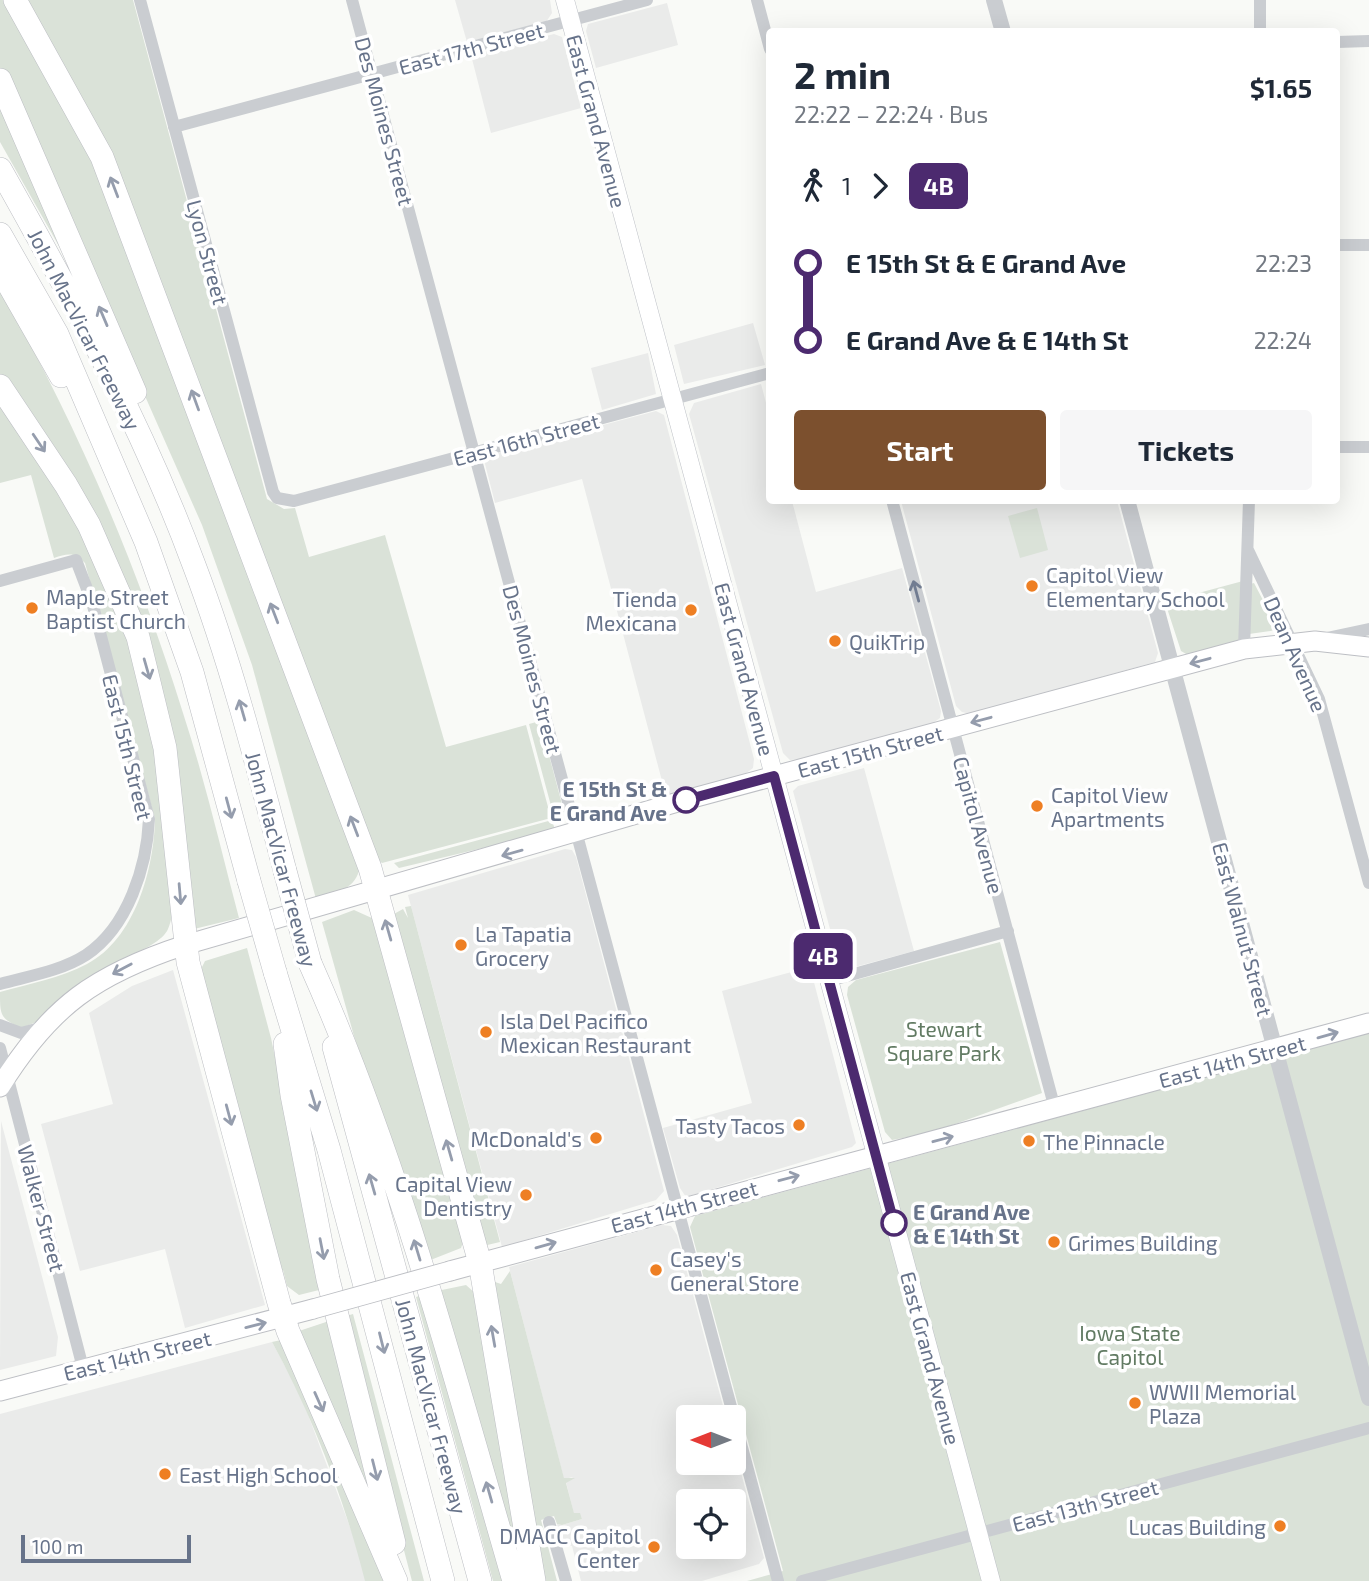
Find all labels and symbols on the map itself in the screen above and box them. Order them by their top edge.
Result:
street label: East 17th Street [396,17,546,79]
street label: East Grand Avenue [562,32,632,210]
street label: Des Moines Street [350,34,420,208]
one-way arrow [107,177,119,199]
street label: Lyon Street [182,197,234,307]
street label: John MacVicar Freeway [23,224,147,434]
one-way arrow [96,306,109,328]
one-way arrow [188,389,200,411]
street label: East 16th Street [450,407,602,471]
one-way arrow [32,433,46,452]
place label: Capitol View Elementary School [1046,562,1226,611]
marker: Capitol View Elementary School [1024,578,1040,594]
street label: East Grand Avenue [710,580,780,758]
one-way arrow [909,580,922,602]
street label: Des Moines Street [498,582,568,756]
place label: Maple Street Baptist Church [46,584,186,633]
place label: Tienda Mexicana [585,586,677,635]
street label: Dean Avenue [1259,592,1333,716]
marker: Maple Street Baptist Church [24,600,40,616]
marker: Tienda Mexicana [683,602,699,618]
one-way arrow [267,603,280,624]
place label: QuikTrip [849,629,925,655]
marker: QuikTrip [827,633,843,649]
one-way arrow [1189,655,1212,668]
one-way arrow [141,657,154,680]
street label: East 15th Street [98,671,158,823]
one-way arrow [234,700,247,722]
one-way arrow [970,714,992,727]
street label: East 15th Street [795,720,945,782]
street label: John MacVicar Freeway [241,748,323,970]
street label: Capitol Avenue [949,754,1009,896]
place label: E 15th St & E Grand Ave [550,776,667,825]
place label: Capitol View Apartments [1051,782,1168,831]
marker: E 15th St & E Grand Ave [673,787,699,813]
one-way arrow [223,796,236,818]
marker: Capitol View Apartments [1029,798,1045,814]
one-way arrow [347,815,360,837]
street label: East Walnut Street [1208,839,1278,1019]
one-way arrow [501,847,523,860]
one-way arrow [174,882,187,904]
one-way arrow [380,920,393,942]
place label: La Tapatia Grocery [475,921,572,970]
line badge: 4B [792,933,854,979]
marker: La Tapatia Grocery [453,937,469,953]
one-way arrow [112,963,132,977]
place label: Isla Del Pacifico Mexican Restaurant [500,1008,691,1057]
park label: Stewart Square Park [887,1016,1001,1065]
marker: Isla Del Pacifico Mexican Restaurant [478,1024,494,1040]
one-way arrow [1316,1027,1338,1040]
street label: East 14th Street [1156,1029,1308,1093]
one-way arrow [308,1089,321,1111]
one-way arrow [223,1103,236,1126]
place label: Tasty Tacos [675,1113,785,1138]
marker: Tasty Tacos [791,1117,807,1133]
place label: McDonald's [470,1126,582,1151]
place label: The Pinnacle [1043,1129,1165,1154]
marker: McDonald's [588,1130,604,1146]
one-way arrow [931,1132,953,1145]
marker: The Pinnacle [1021,1133,1037,1149]
one-way arrow [442,1139,455,1161]
street label: Walker Street [13,1142,71,1274]
place label: Capital View Dentistry [395,1171,512,1220]
one-way arrow [777,1171,800,1184]
one-way arrow [365,1173,378,1196]
street label: East 14th Street [608,1174,760,1238]
marker: Capital View Dentistry [518,1187,534,1203]
place label: E Grand Ave & E 14th St [913,1199,1030,1248]
marker: E Grand Ave & E 14th St [881,1210,907,1236]
place label: Grimes Building [1068,1230,1218,1255]
marker: Grimes Building [1046,1234,1062,1250]
one-way arrow [316,1237,330,1260]
one-way arrow [535,1237,557,1250]
one-way arrow [410,1239,423,1261]
place label: Casey's General Store [670,1246,799,1295]
marker: Casey's General Store [648,1262,664,1278]
street label: East Grand Avenue [896,1269,966,1447]
street label: John MacVicar Freeway [391,1295,473,1517]
one-way arrow [244,1318,267,1331]
park label: Iowa State Capitol [1079,1320,1181,1369]
street label: East 14th Street [61,1325,213,1385]
one-way arrow [486,1325,499,1348]
one-way arrow [376,1331,389,1354]
place label: WWII Memorial Plaza [1149,1379,1297,1428]
one-way arrow [313,1391,326,1412]
marker: WWII Memorial Plaza [1127,1395,1143,1411]
north arrow [676,1405,746,1475]
one-way arrow [369,1458,382,1481]
place label: East High School [179,1462,339,1487]
marker: East High School [157,1466,173,1482]
street label: East 13th Street [1009,1474,1161,1536]
one-way arrow [481,1481,494,1503]
place label: Lucas Building [1128,1514,1266,1539]
marker: Lucas Building [1272,1518,1288,1534]
place label: DMACC Capitol Center [499,1523,641,1572]
scale bar [21,1532,191,1564]
marker: DMACC Capitol Center [646,1539,662,1555]

